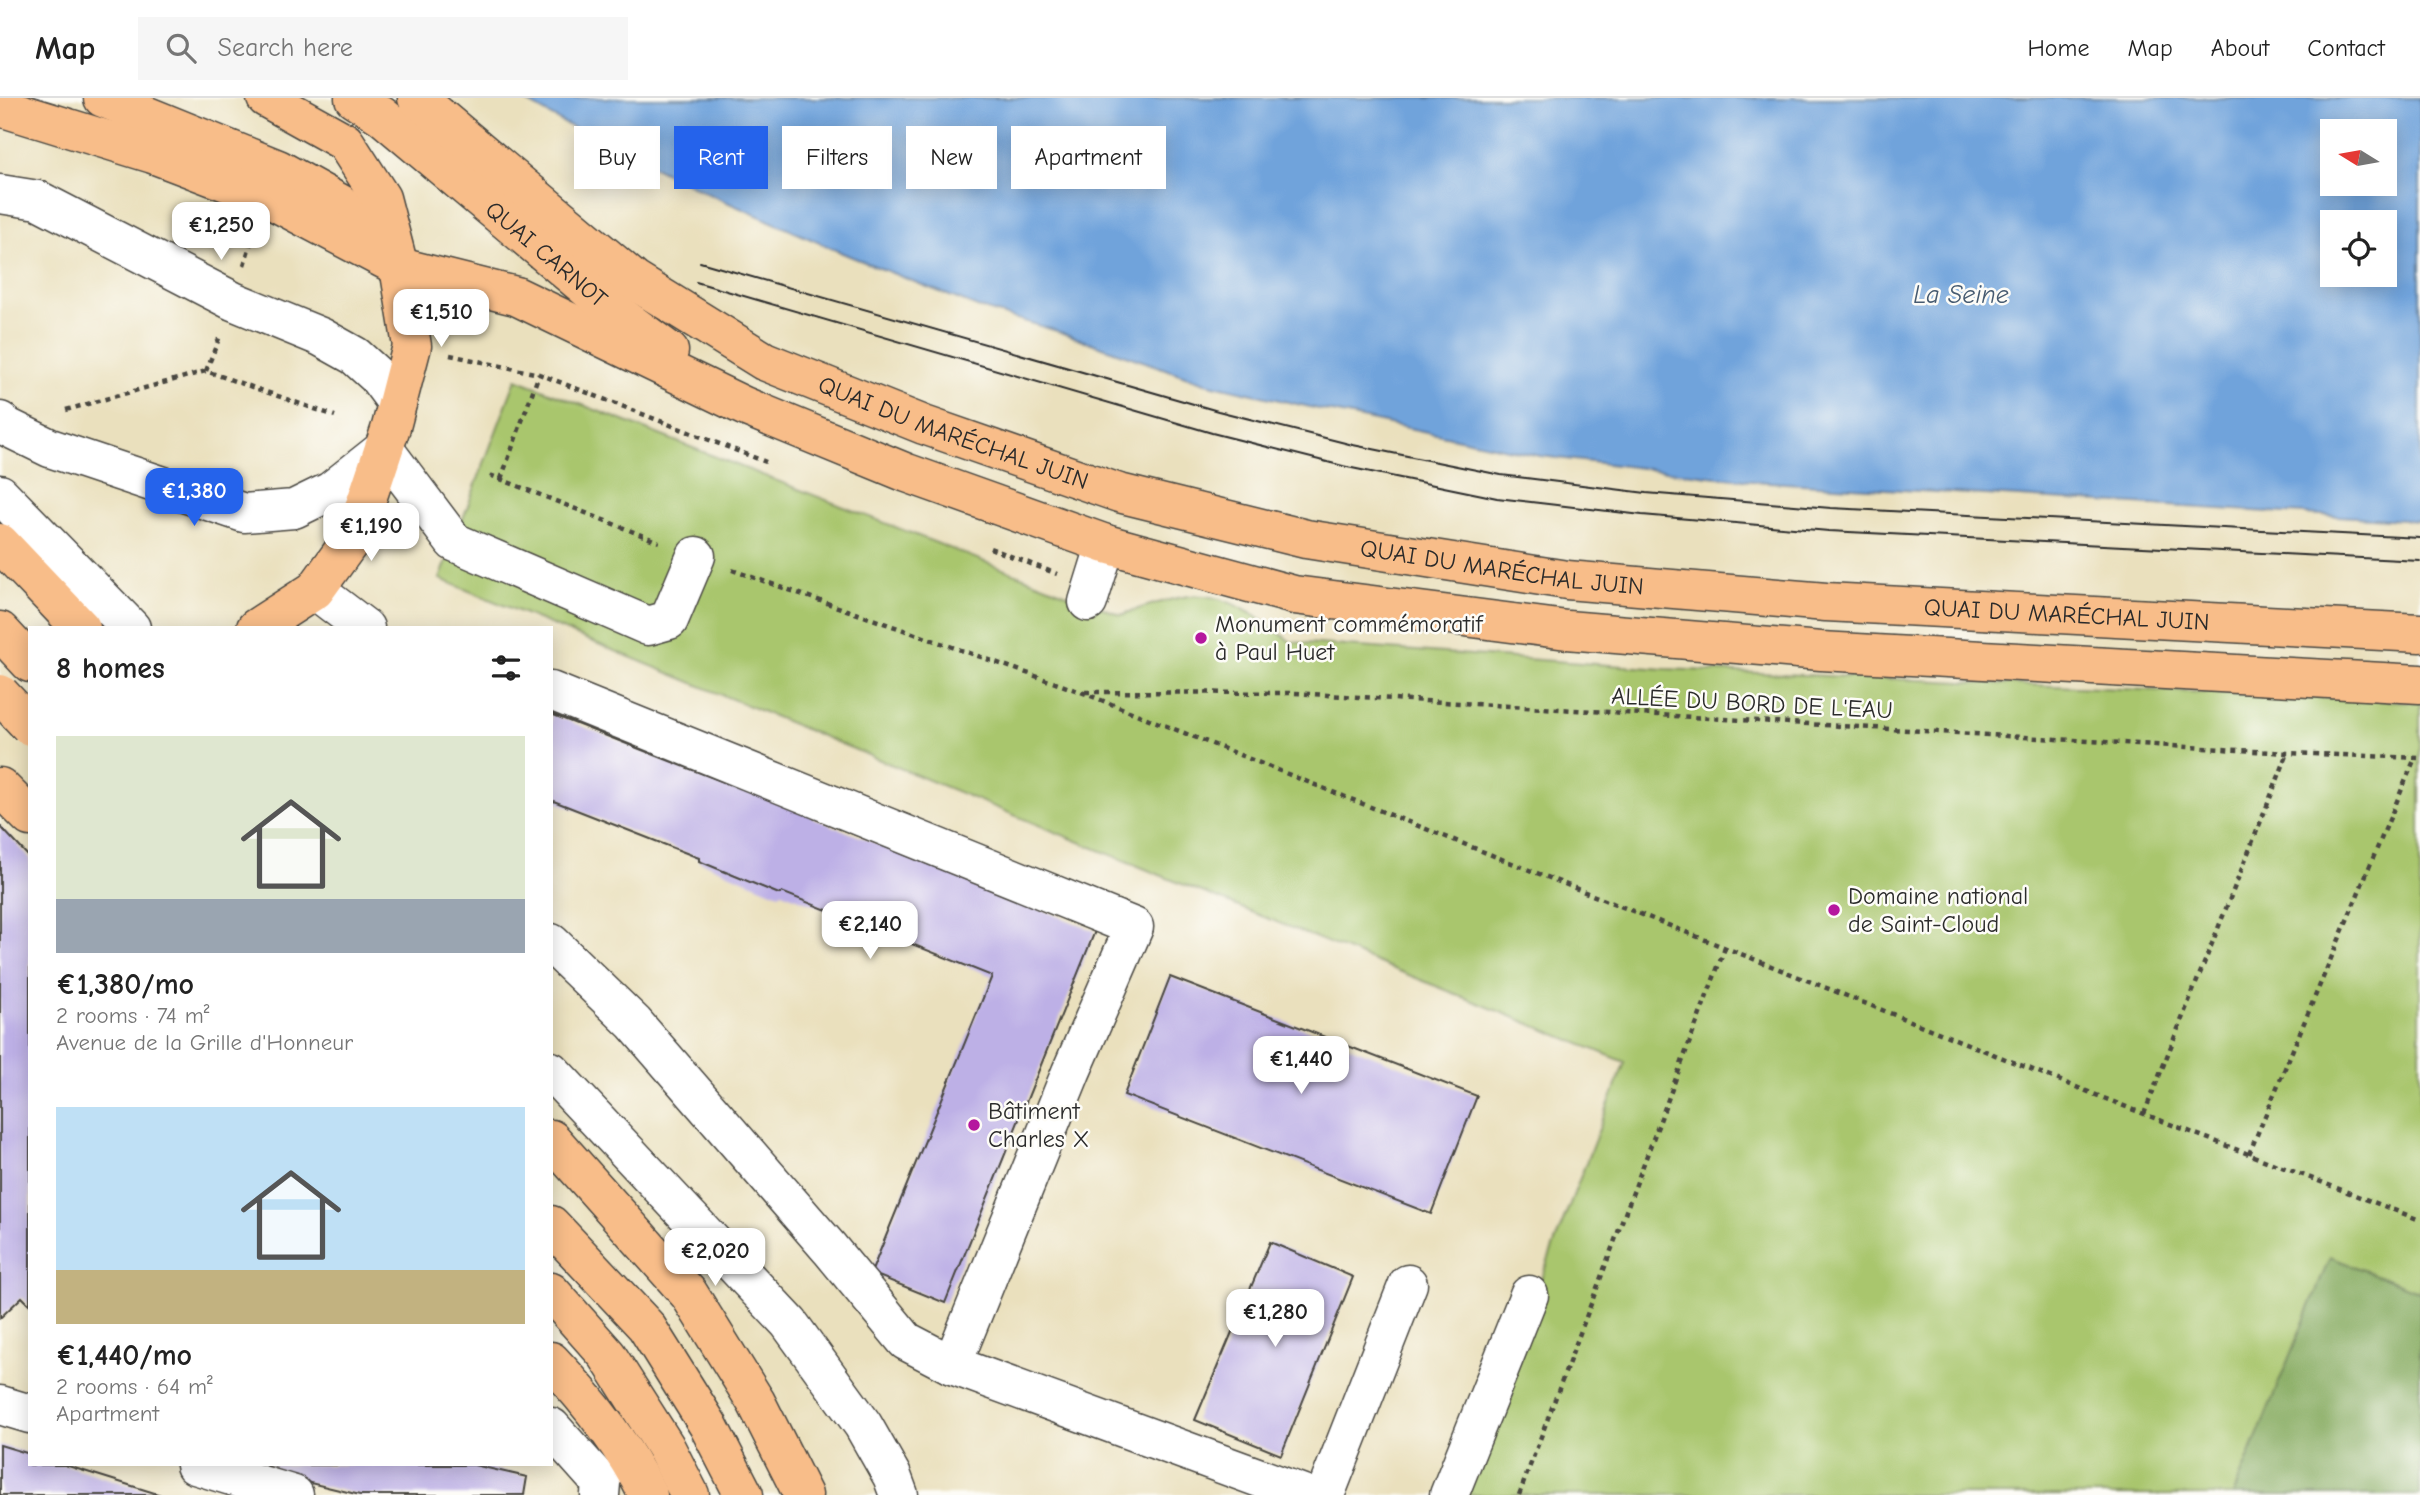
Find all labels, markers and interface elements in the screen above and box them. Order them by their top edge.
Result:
search box [138,17,628,80]
text: Map [35,29,96,67]
icon: search [162,29,200,67]
text: Search here [218,33,353,63]
text: Home [2028,34,2089,62]
text: Map [2127,34,2173,62]
text: About [2211,34,2269,62]
text: Contact [2307,34,2385,62]
north arrow [2320,119,2398,196]
map controls [2320,119,2397,287]
chip: Buy [574,126,660,189]
chip: Rent [674,126,768,189]
chip: Filters [782,126,892,189]
chip: New [906,126,997,189]
chip: Apartment [1011,126,1166,189]
street label: QUAI CARNOT [480,195,613,314]
pin: €1,250 [164,202,278,262]
button: locate [2320,210,2397,287]
text: €1,250 [188,211,254,238]
water label: La Seine [1913,280,2009,310]
pin: €1,510 [384,289,498,349]
text: €1,510 [409,298,473,325]
street label: QUAI DU MARÉCHAL JUIN [814,370,1092,495]
pin: €1,380 [137,468,251,528]
text: €1,380 [161,477,227,504]
pin: €1,190 [314,504,428,563]
text: €1,190 [339,512,403,539]
street label: QUAI DU MARÉCHAL JUIN [1358,534,1645,600]
street label: QUAI DU MARÉCHAL JUIN [1923,593,2210,636]
place label: Monument commémoratif à Paul Huet [1215,610,1484,666]
marker: Monument commémoratif à Paul Huet [1193,630,1209,646]
icon: filters [487,649,525,687]
text: 8 homes [56,651,165,686]
street label: ALLÉE DU BORD DE L'EAU [1611,682,1893,724]
icon: home [228,781,354,907]
place label: Domaine national de Saint-Cloud [1848,882,2028,938]
pin: €2,140 [813,902,927,961]
marker: Domaine national de Saint-Cloud [1826,902,1842,918]
text: €2,140 [838,910,902,937]
text: €1,380/mo [56,967,194,1002]
text: 2 rooms · 74 m² [56,1002,209,1029]
text: Avenue de la Grille d'Honneur [56,1029,353,1056]
pin: €1,440 [1244,1037,1358,1096]
text: €1,440 [1269,1045,1333,1072]
place label: Bâtiment Charles X [988,1097,1089,1153]
marker: Bâtiment Charles X [966,1117,982,1133]
icon: home [228,1152,354,1278]
pin: €2,020 [658,1228,772,1288]
text: €2,020 [680,1237,750,1264]
pin: €1,280 [1218,1290,1332,1349]
text: €1,280 [1242,1298,1308,1325]
text: €1,440/mo [56,1338,192,1373]
text: 2 rooms · 64 m² [56,1373,213,1400]
text: Apartment [56,1400,159,1427]

